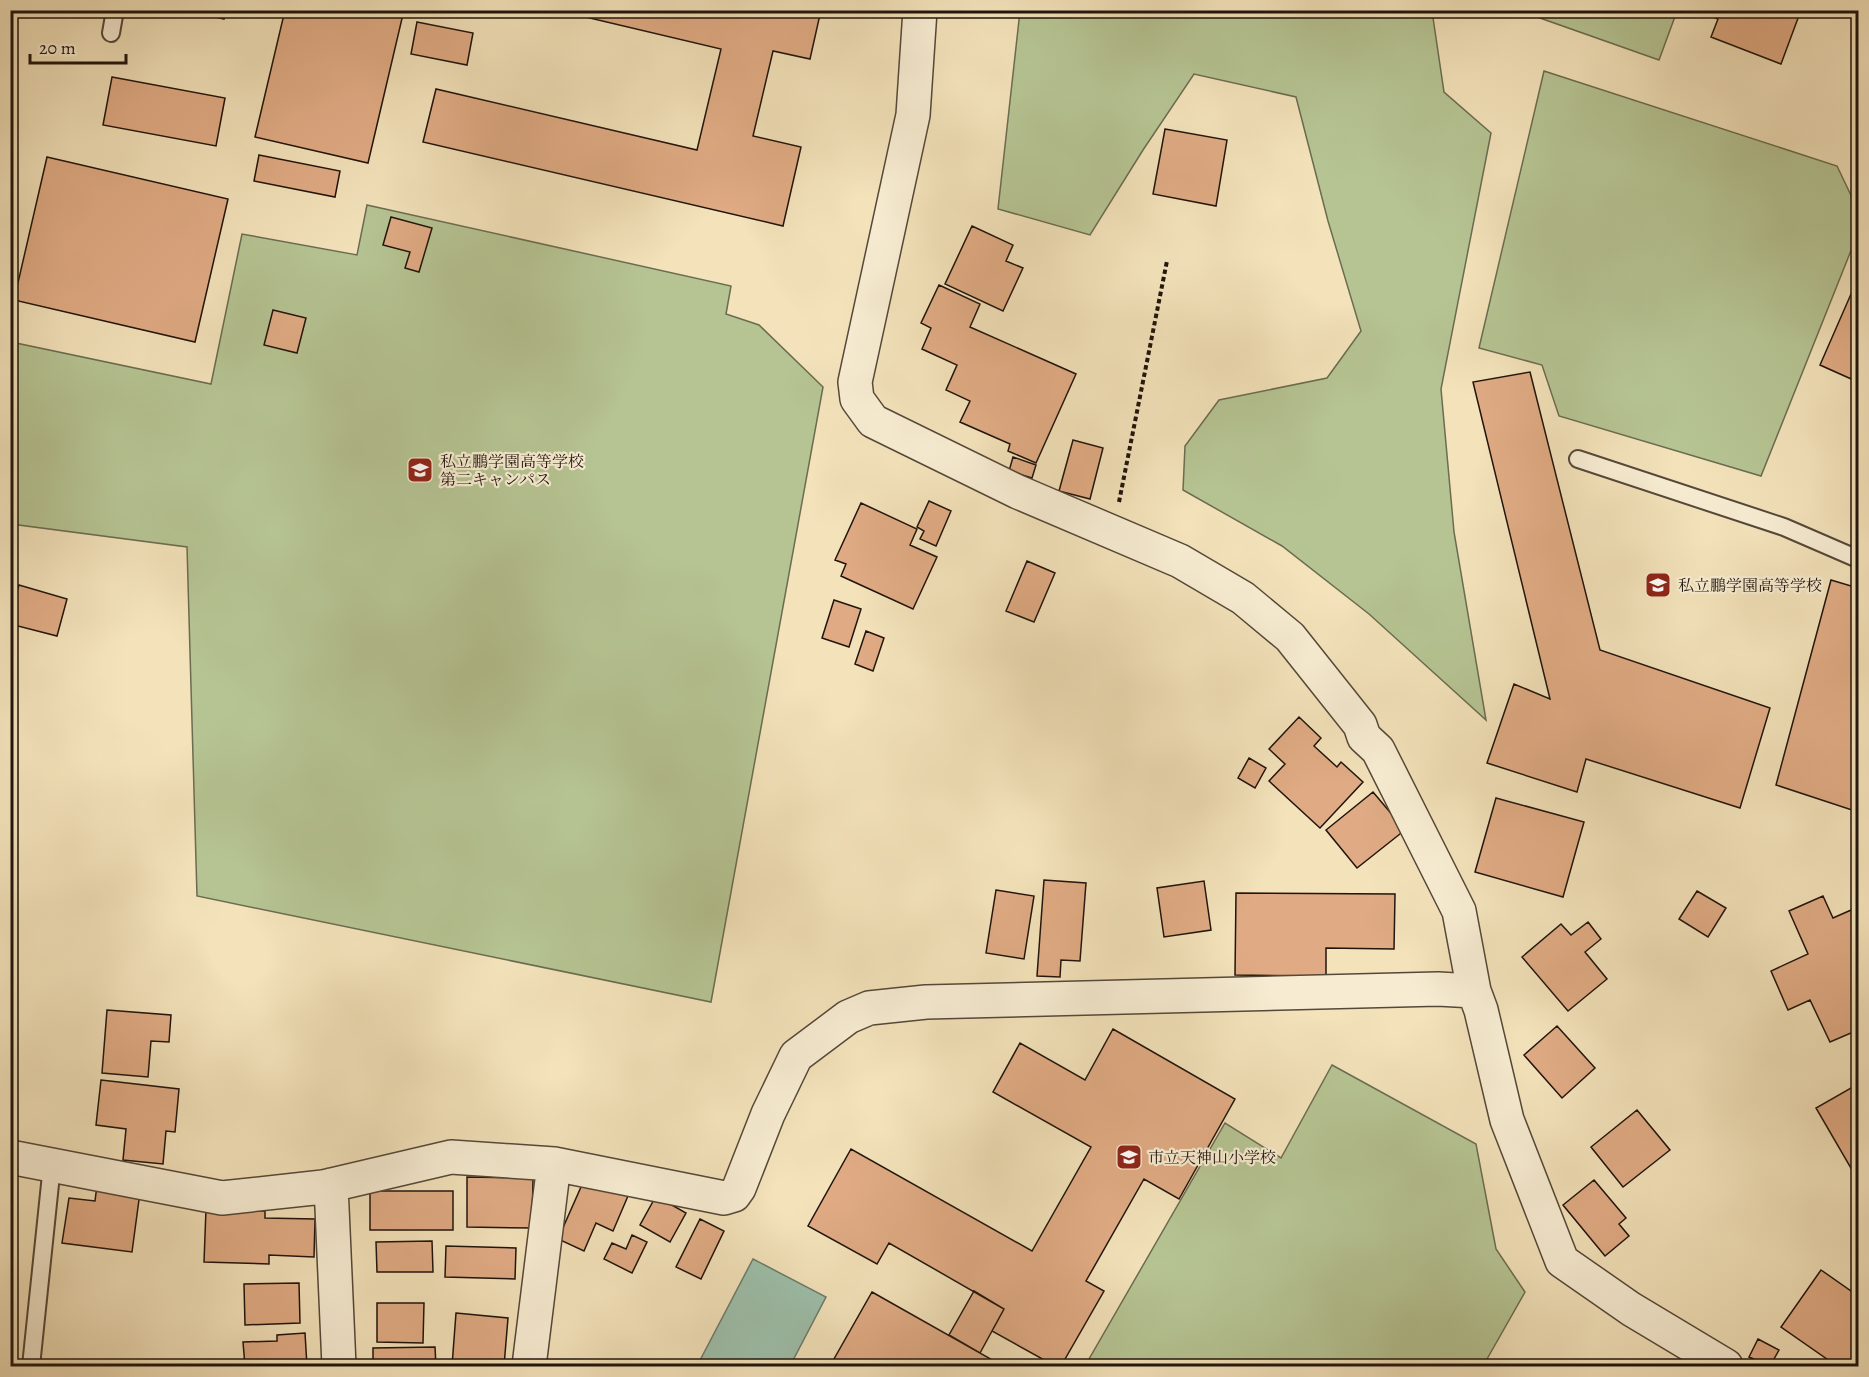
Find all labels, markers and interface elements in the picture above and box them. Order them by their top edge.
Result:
scale bar [30,27,126,65]
text: 20 m [39,36,76,60]
place label: 私立鵬学園高等学校 第二キャンパス [440,451,584,491]
school or university icon: 私立鵬学園高等学校 第二キャンパス [405,455,435,485]
school or university icon: 私立鵬学園高等学校 [1643,570,1673,600]
place label: 私立鵬学園高等学校 [1678,575,1822,597]
school or university icon: 市立天神山小学校 [1114,1142,1144,1172]
place label: 市立天神山小学校 [1148,1147,1276,1169]

